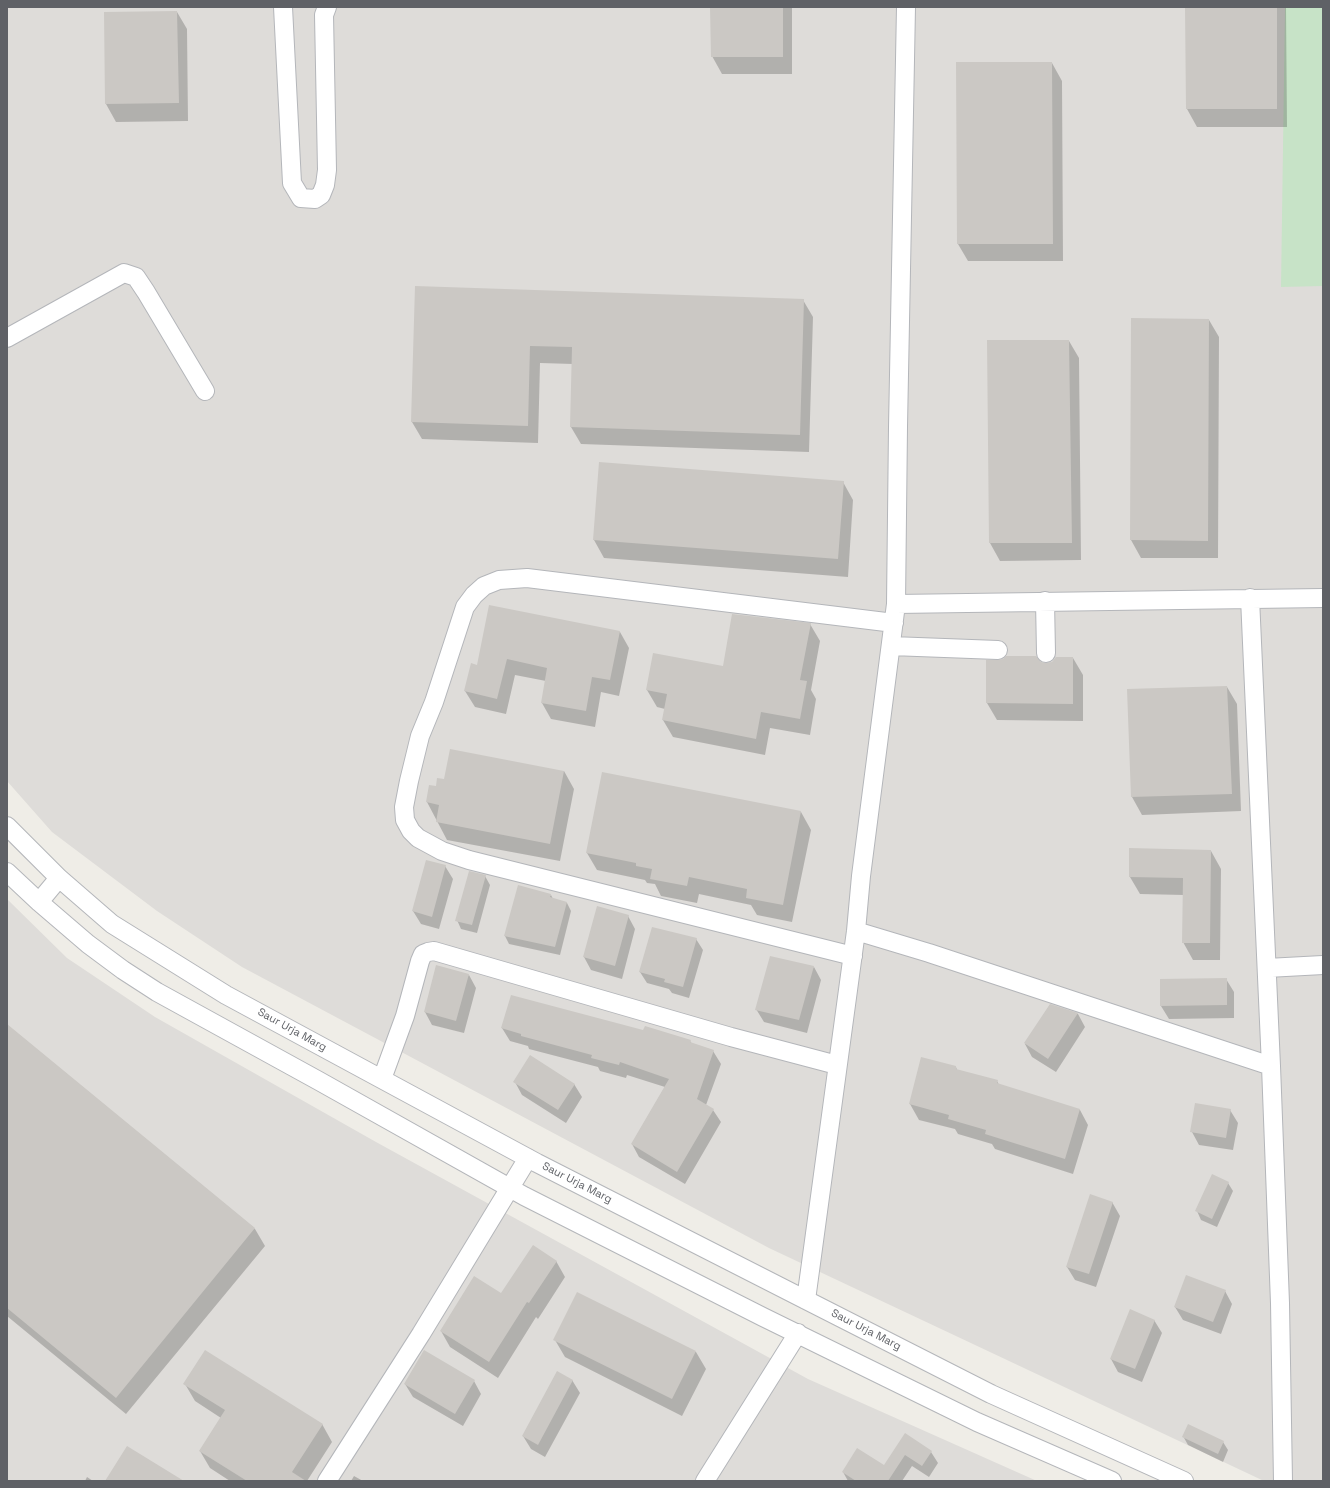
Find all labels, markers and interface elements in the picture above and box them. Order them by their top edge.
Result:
street label: Saur Urja Marg [255,1006,329,1054]
street label: Saur Urja Marg [540,1160,614,1206]
street label: Saur Urja Marg [829,1307,903,1353]

